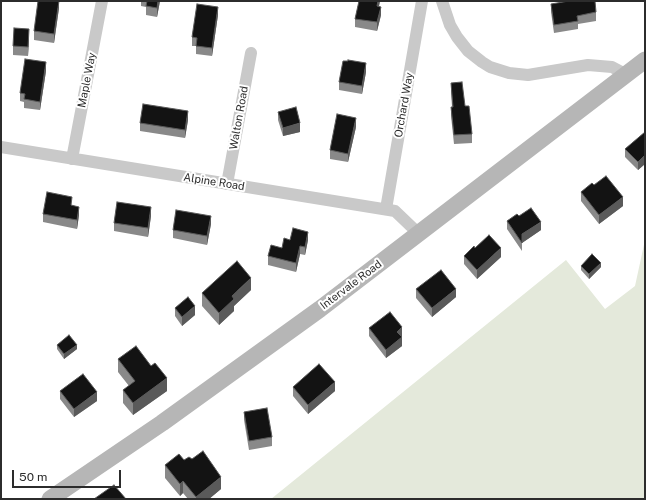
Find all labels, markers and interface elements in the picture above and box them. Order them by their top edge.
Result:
street label: Maple Way [75,51,99,109]
street label: Orchard Way [392,71,416,139]
street label: Walton Road [227,85,251,151]
street label: Alpine Road [182,171,246,193]
street label: Intervale Road [318,258,384,312]
scale bar [14,462,123,488]
text: 50 m [19,470,47,484]

